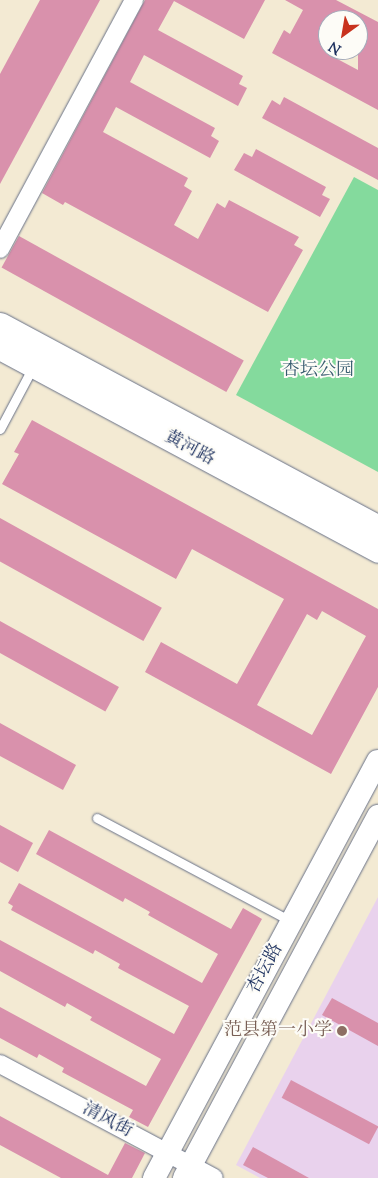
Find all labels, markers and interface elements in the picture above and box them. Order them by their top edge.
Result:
north arrow [318,10,368,60]
text: N [326,35,346,58]
park label: 杏坛公园 [282,360,354,382]
street label: 黄河路 [160,427,218,471]
street label: 杏坛路 [244,940,288,998]
place label: 范县第一小学 [224,1020,332,1042]
marker: 范县第一小学 [336,1025,348,1037]
street label: 清风街 [78,1099,136,1143]

